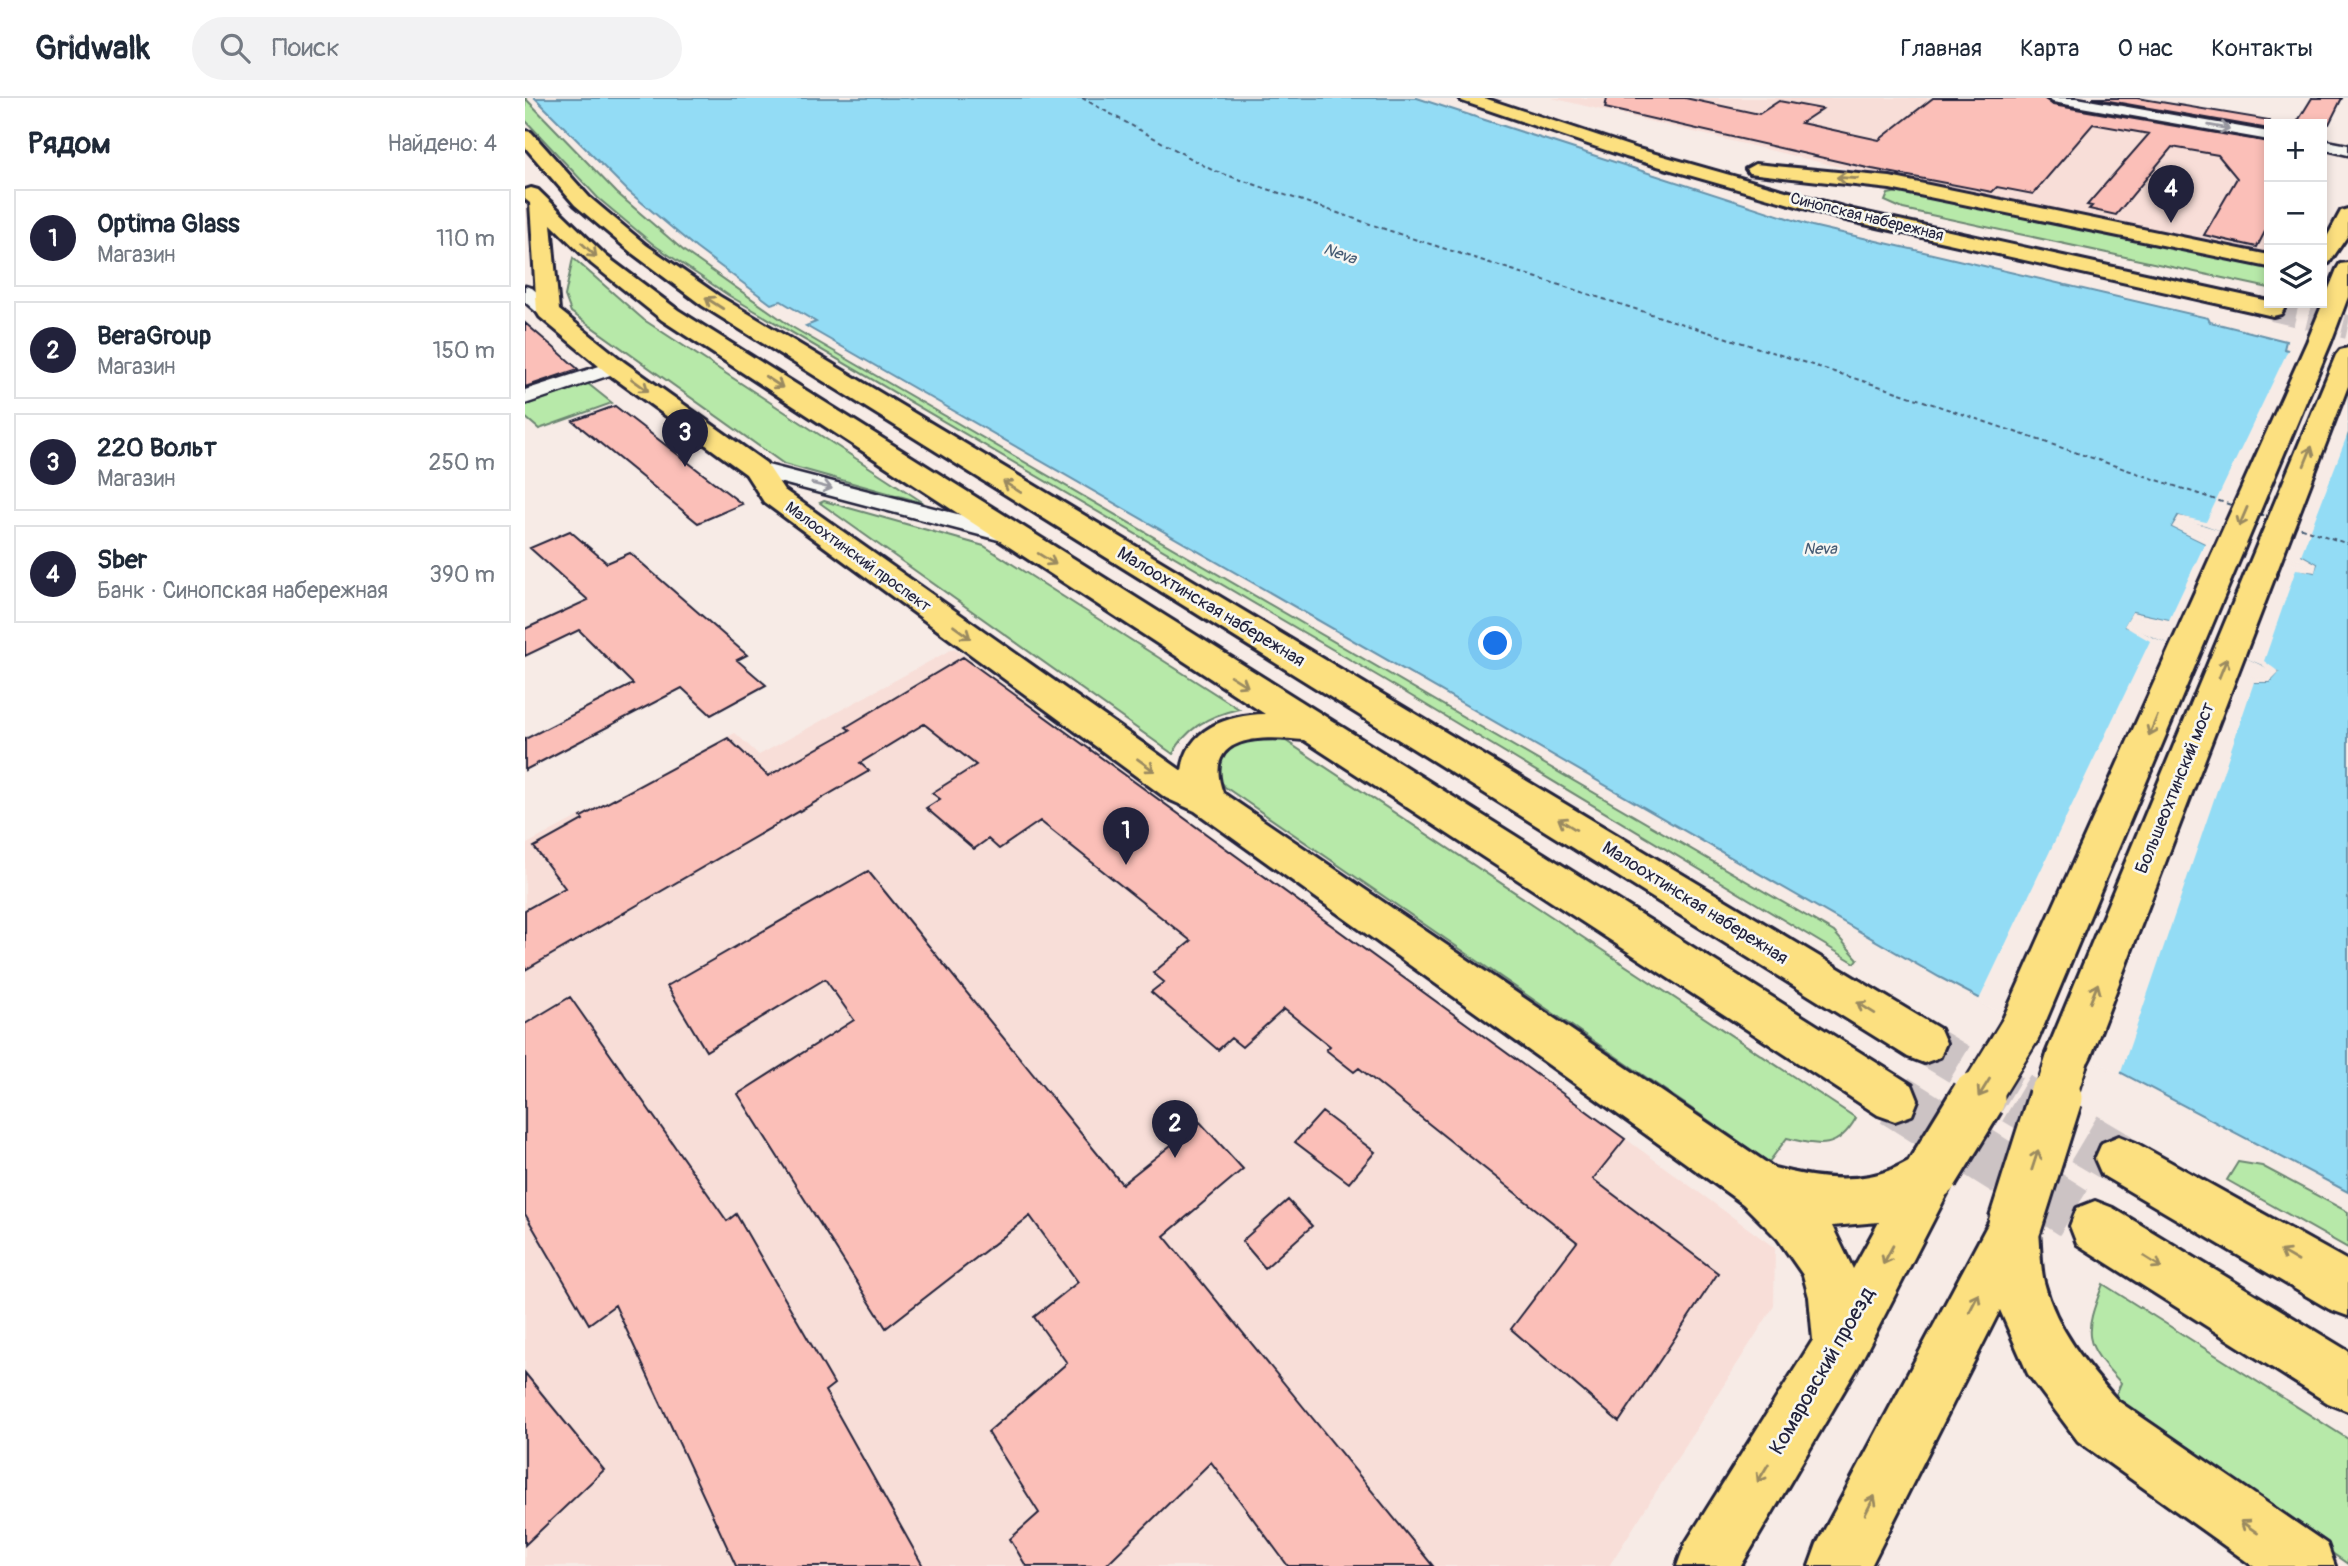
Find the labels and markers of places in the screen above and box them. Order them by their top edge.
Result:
pin: 4 [2148,165,2194,223]
pin: 3 [662,409,708,467]
pin: 1 [1103,807,1149,865]
pin: 2 [1152,1100,1198,1158]

